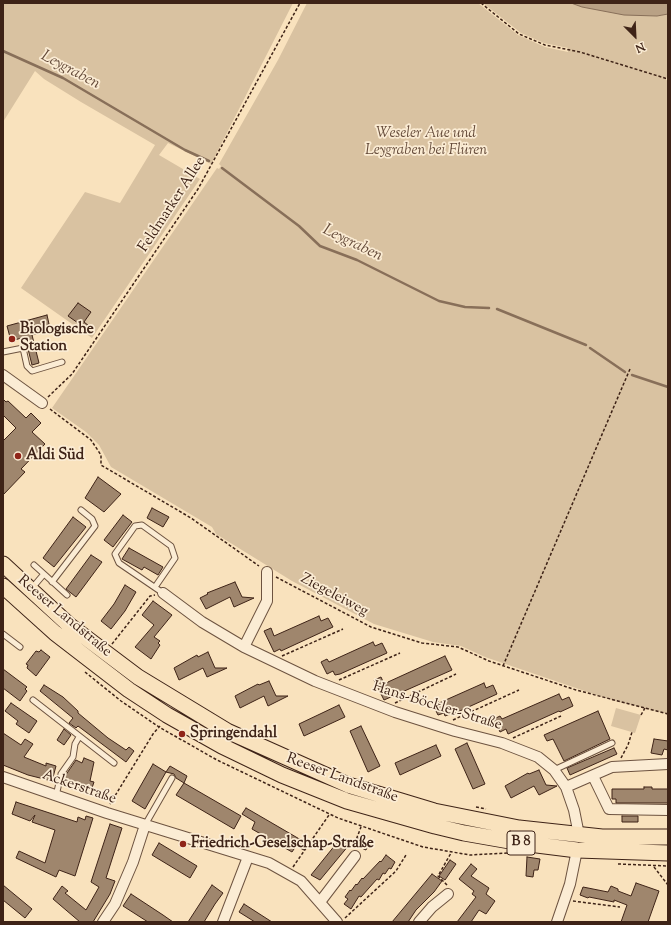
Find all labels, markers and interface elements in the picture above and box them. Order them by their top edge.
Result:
north arrow [615,16,655,56]
text: N [633,38,647,56]
water label: Leygraben [37,47,103,95]
park label: Weseler Aue und Leygraben bei Flüren [365,125,487,160]
street label: Feldmarker Allee [135,154,211,256]
water label: Leygraben [319,221,385,267]
place label: Biologische Station [20,321,94,356]
marker: Biologische Station [7,334,17,344]
place label: Aldi Süd [26,447,84,465]
marker: Aldi Süd [13,451,23,461]
street label: Ziegeleiweg [297,571,371,621]
street label: Reeser Landstraße [13,572,115,662]
street label: Hans-Böckler-Straße [370,679,504,735]
place label: Springendahl [190,725,277,743]
marker: Springendahl [177,729,187,739]
street label: Reeser Landstraße [284,750,400,808]
street label: Ackerstraße [40,767,118,809]
road number: B 8 [507,831,535,855]
place label: Friedrich-Geselschap-Straße [191,835,374,853]
marker: Friedrich-Geselschap-Straße [178,839,188,849]

